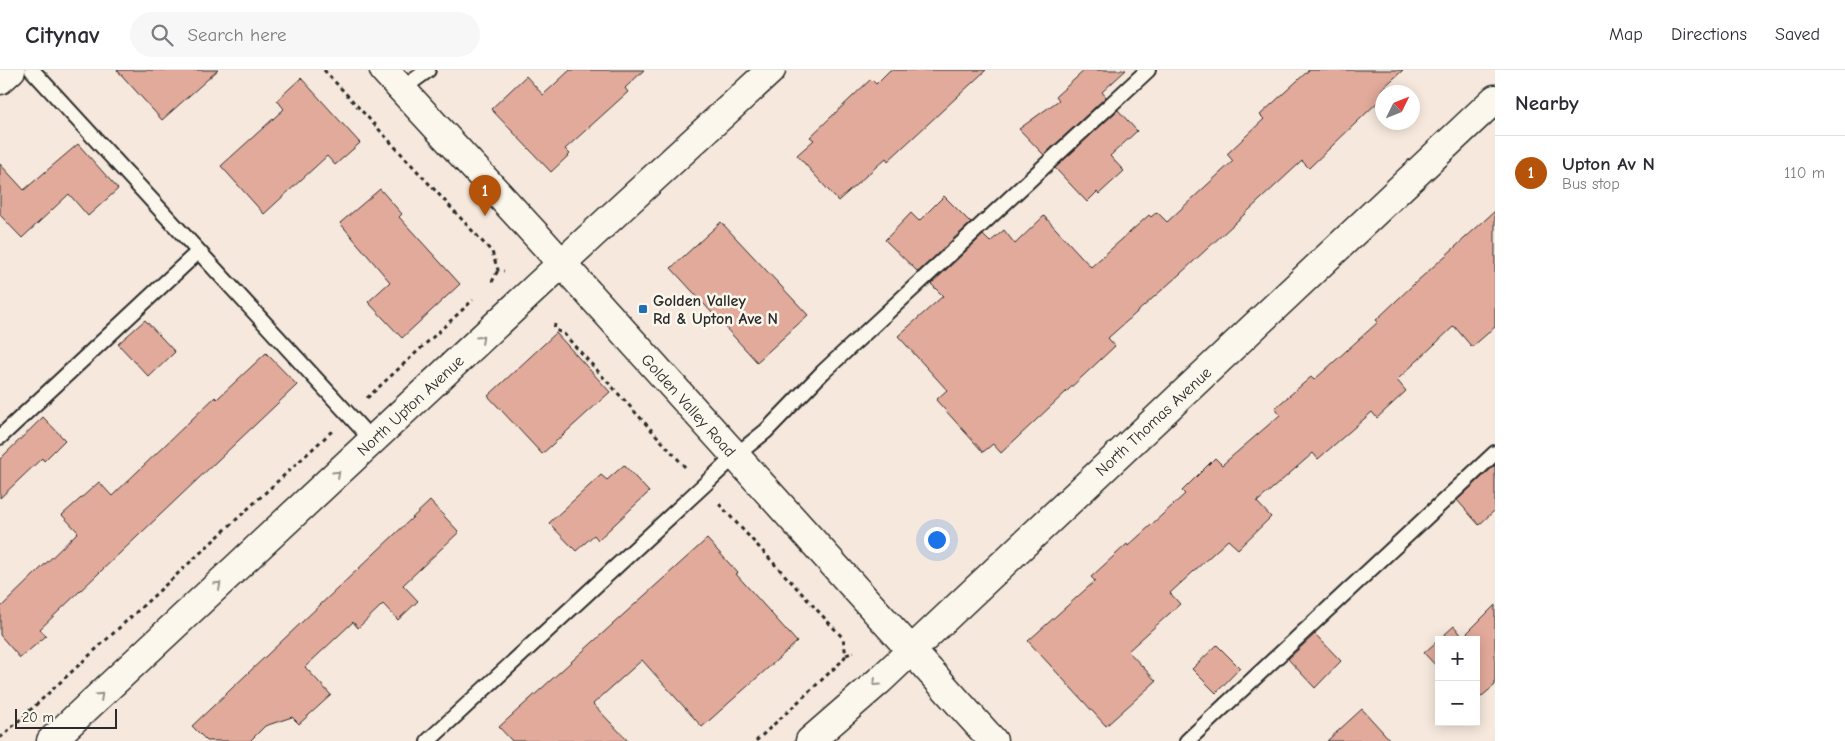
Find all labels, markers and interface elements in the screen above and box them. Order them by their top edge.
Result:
search box [130,12,480,57]
text: Citynav [25,21,100,49]
icon: search [148,21,176,49]
text: Search here [188,24,286,46]
text: Map [1609,24,1643,45]
text: Directions [1671,24,1747,45]
text: Saved [1775,24,1820,45]
north arrow [1375,85,1420,130]
text: Nearby [1515,91,1579,115]
text: Upton Av N [1562,153,1655,175]
text: 1 [1528,164,1534,182]
text: 110 m [1784,164,1825,182]
pin: 1 [469,175,501,216]
text: Bus stop [1562,175,1620,193]
place label: Golden Valley Rd & Upton Ave N [653,292,778,328]
marker: Golden Valley Rd & Upton Ave N [637,303,649,315]
one-way arrow [476,336,485,345]
street label: Golden Valley Road [637,351,739,461]
street label: North Upton Avenue [354,352,468,460]
street label: North Thomas Avenue [1092,364,1215,480]
one-way arrow [331,471,340,480]
your location [924,527,950,553]
one-way arrow [213,582,222,591]
map controls [1435,636,1480,726]
button: + [1435,636,1480,681]
one-way arrow [873,677,882,686]
button: − [1435,681,1480,726]
one-way arrow [94,693,103,702]
scale bar [15,706,118,729]
text: 20 m [22,709,54,726]

